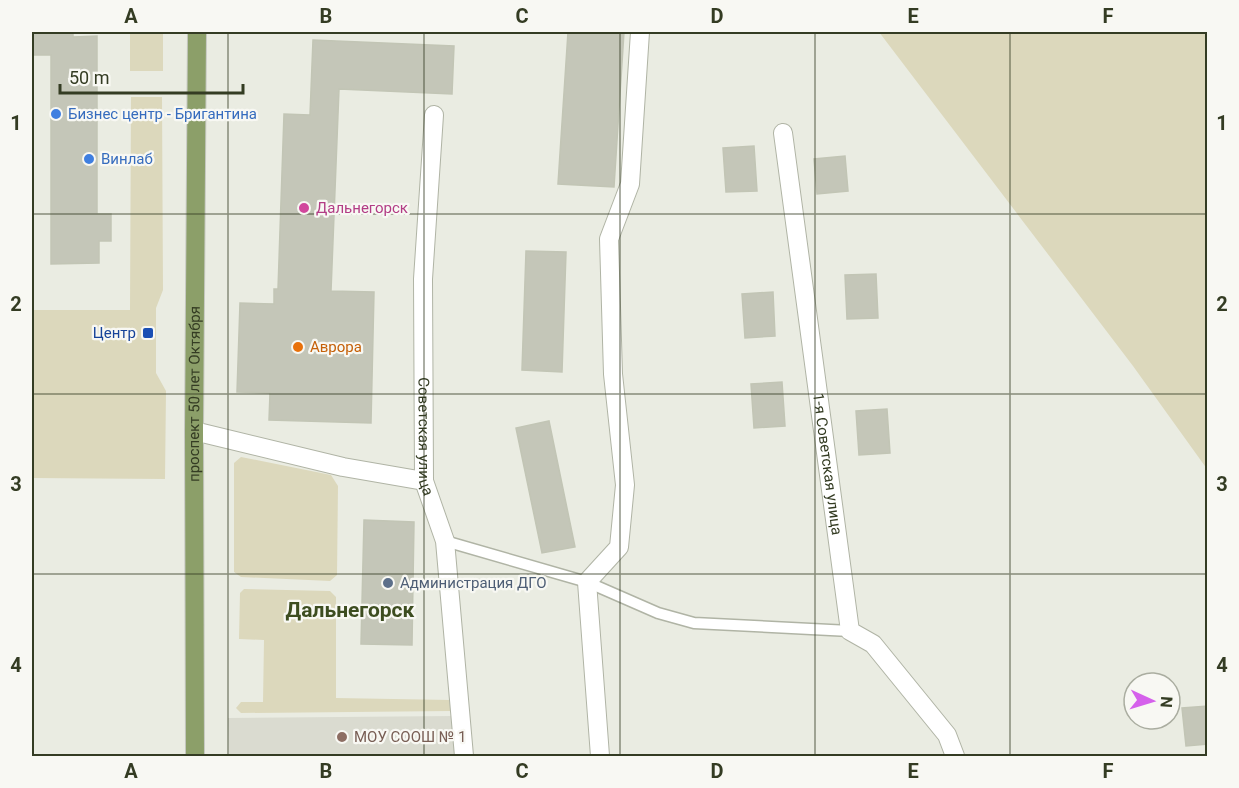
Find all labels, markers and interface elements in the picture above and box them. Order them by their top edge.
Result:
text: A [124,4,138,28]
text: B [320,4,332,28]
text: C [515,4,529,28]
text: D [711,4,724,28]
text: E [907,4,919,28]
text: F [1103,4,1114,28]
scale bar [60,57,243,95]
text: 50 m [69,67,109,88]
place label: Бизнес центр - Бригантина [68,105,257,123]
marker: Бизнес центр - Бригантина [49,107,63,121]
text: 1 [10,111,22,135]
text: 1 [1216,111,1228,135]
place label: Винлаб [101,150,153,168]
marker: Винлаб [82,152,96,166]
place label: Дальнегорск [316,199,408,217]
marker: Дальнегорск [297,201,311,215]
text: 2 [10,292,22,316]
text: 2 [1216,292,1228,316]
street label: проспект 50 лет Октября [185,306,204,482]
place label: Центр [93,324,136,342]
marker: Центр [141,326,155,340]
place label: Аврора [310,338,362,356]
marker: Аврора [291,340,305,354]
street label: Советская улица [414,377,437,498]
street label: 1-я Советская улица [809,392,846,536]
text: 3 [10,472,22,496]
text: 3 [1216,472,1228,496]
place label: Администрация ДГО [400,574,547,592]
marker: Администрация ДГО [381,576,395,590]
district label: Дальнегорск [286,598,415,622]
text: 4 [10,653,22,677]
text: 4 [1216,653,1228,677]
north arrow [1122,671,1182,731]
text: N [1157,696,1176,708]
place label: МОУ СООШ № 1 [354,728,466,746]
marker: МОУ СООШ № 1 [335,730,349,744]
text: A [124,759,138,783]
text: B [320,759,332,783]
text: C [515,759,529,783]
text: D [711,759,724,783]
text: E [907,759,919,783]
text: F [1103,759,1114,783]

